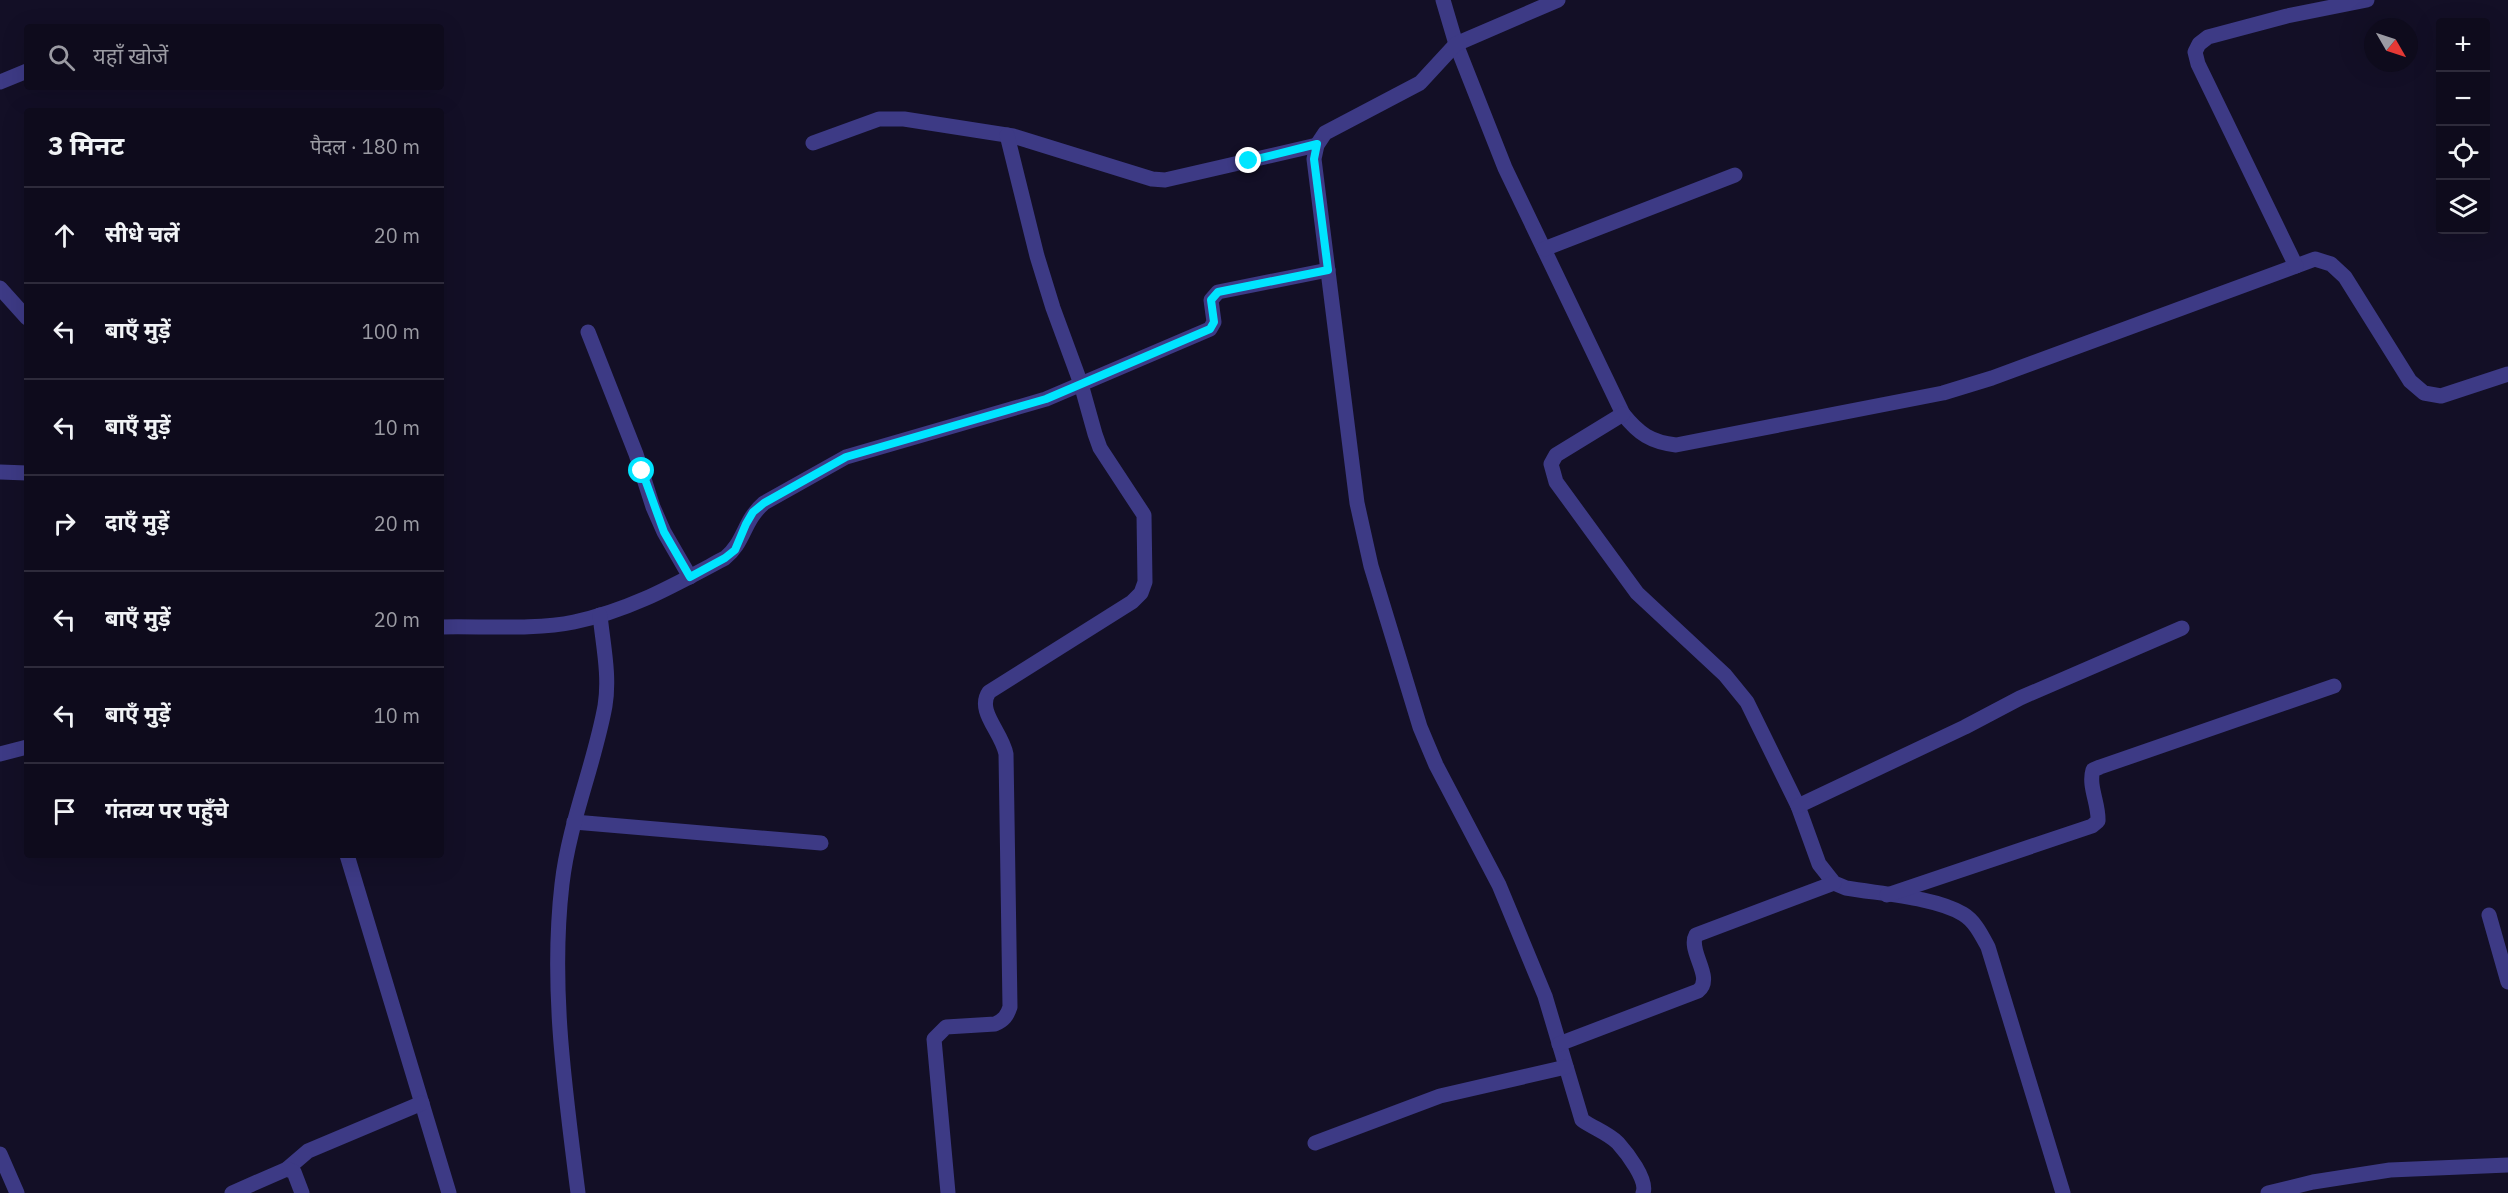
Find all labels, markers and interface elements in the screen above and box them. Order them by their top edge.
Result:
north arrow [2364,18,2418,72]
map controls [2436,18,2490,234]
button: + [2436,18,2490,72]
search box [24,24,444,90]
icon: search [45,41,78,74]
text: यहाँ खोजें [93,41,168,70]
button: − [2436,72,2490,126]
button: locate [2436,126,2490,180]
text: 3 मिनट [48,128,124,162]
text: पैदल · 180 m [310,133,420,160]
route end [1235,147,1261,173]
button: layers [2436,180,2490,234]
icon: ahead [48,219,81,252]
text: सीधे चलें [105,219,180,248]
text: 20 m [374,222,420,249]
icon: left [48,315,81,348]
text: बाएँ मुड़ें [105,315,171,344]
text: 100 m [362,318,420,345]
icon: left [48,411,81,444]
text: बाएँ मुड़ें [105,411,171,440]
text: 10 m [374,414,420,441]
route start [628,457,654,483]
icon: right [48,507,81,540]
text: दाएँ मुड़ें [105,507,169,536]
text: 20 m [374,510,420,537]
icon: left [48,603,81,636]
text: बाएँ मुड़ें [105,603,171,632]
text: 20 m [374,606,420,633]
icon: left [48,699,81,732]
text: बाएँ मुड़ें [105,699,171,728]
text: 10 m [374,702,420,729]
icon: arrive [48,795,81,828]
text: गंतव्य पर पहुँचे [105,795,229,824]

